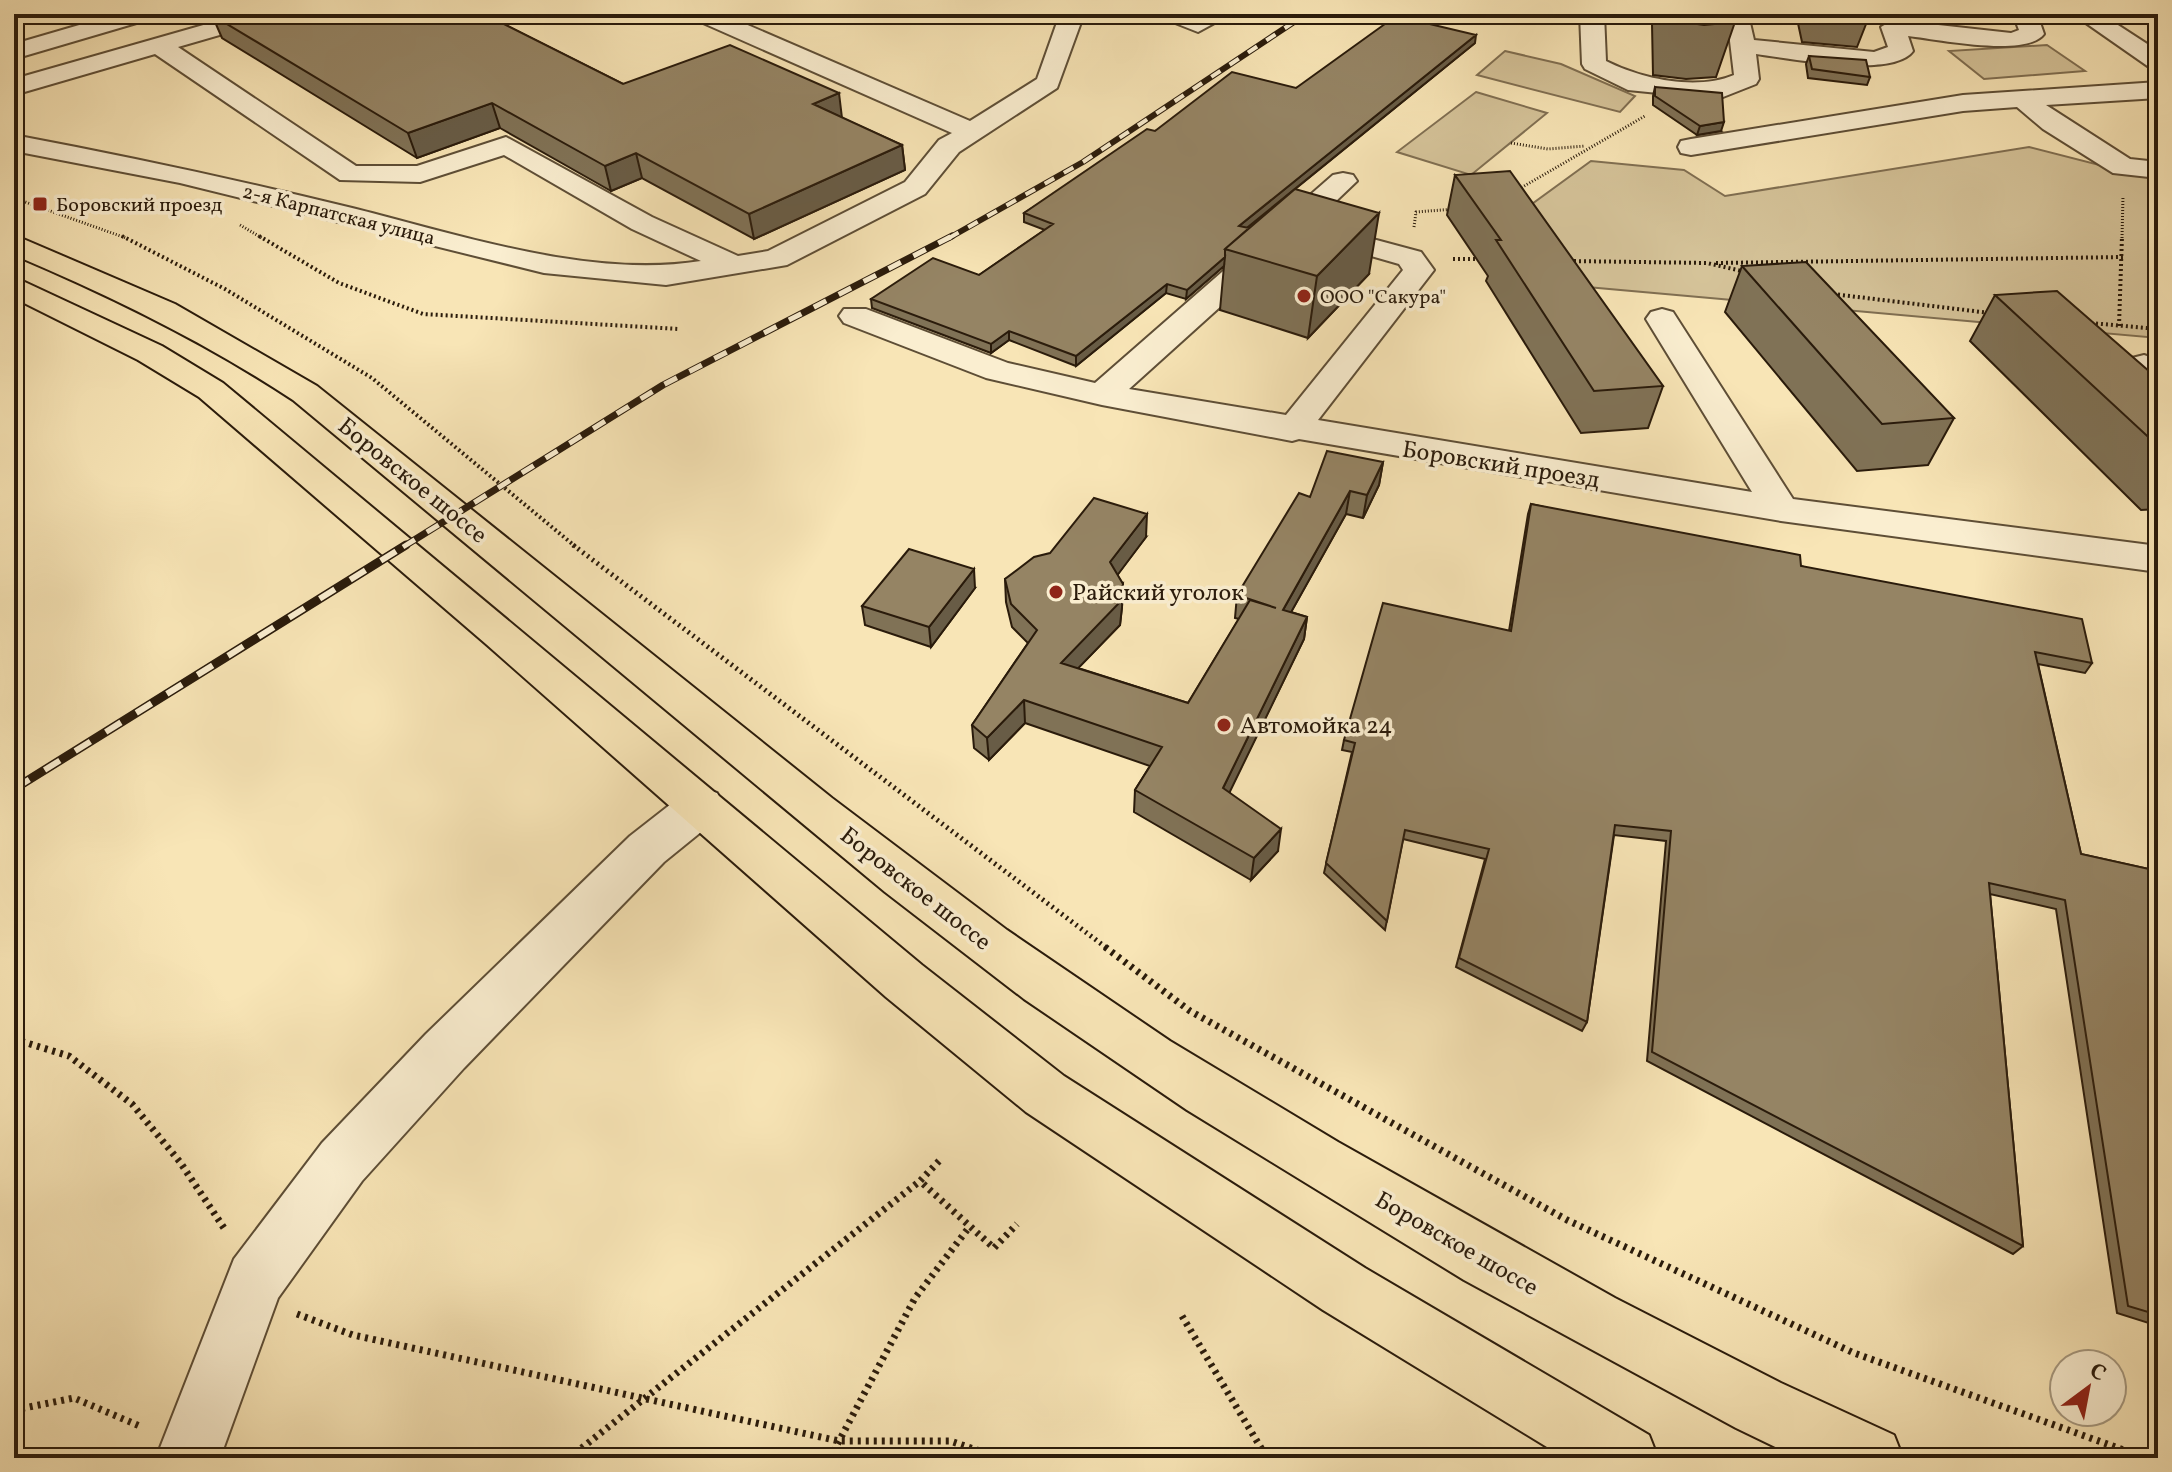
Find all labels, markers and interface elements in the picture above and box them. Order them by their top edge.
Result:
street label: 2-я Карпатская улица [239,178,438,253]
place label: Боровский проезд [56,192,222,220]
marker: Боровский проезд [31,195,49,213]
place label: ООО "Сакура" [1320,284,1446,312]
marker: ООО "Сакура" [1295,287,1313,305]
street label: Боровское шоссе [330,410,494,553]
street label: Боровский проезд [1399,434,1602,498]
place label: Райский уголок [1072,577,1244,611]
marker: Райский уголок [1047,583,1065,601]
place label: Автомойка 24 [1240,710,1393,744]
marker: Автомойка 24 [1215,716,1233,734]
street label: Боровское шоссе [832,820,998,960]
street label: Боровское шоссе [1368,1184,1544,1305]
north arrow [2048,1348,2128,1428]
text: С [2083,1356,2111,1390]

